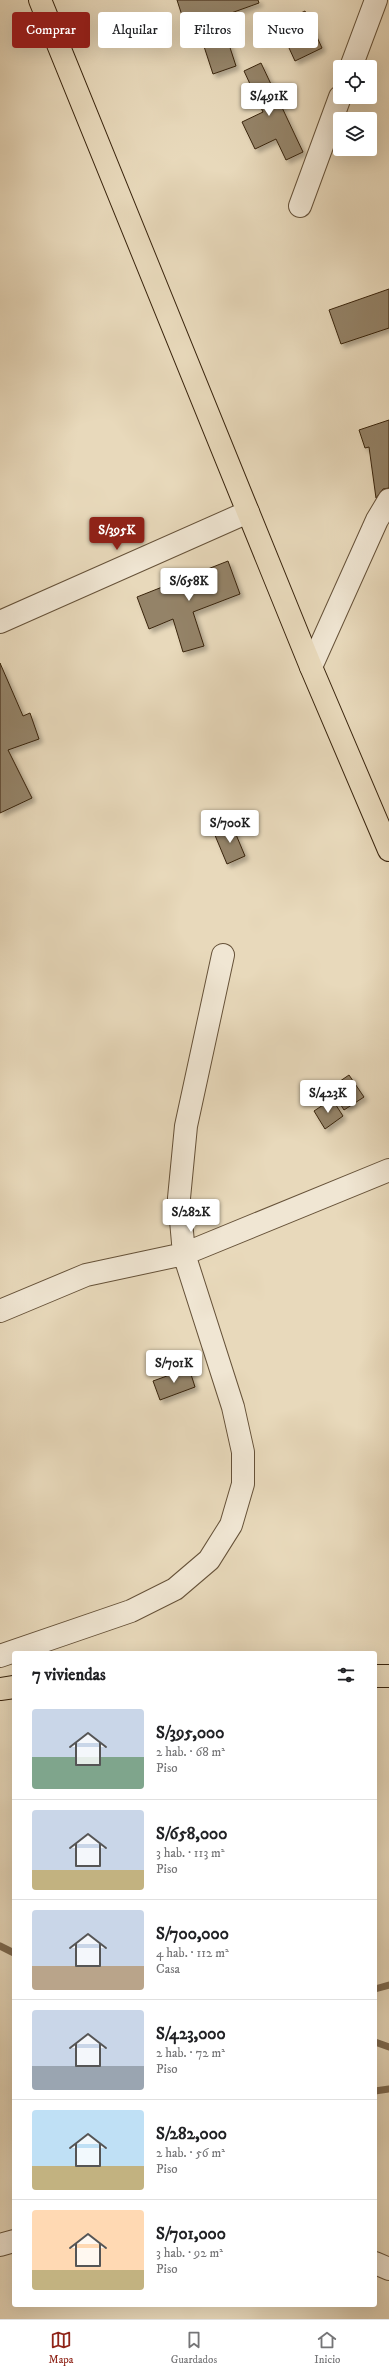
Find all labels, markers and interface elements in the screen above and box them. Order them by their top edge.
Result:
chip: Comprar [12,12,90,48]
chip: Alquilar [98,12,172,48]
chip: Filtros [180,12,245,48]
chip: Nuevo [253,12,318,48]
map controls [333,60,377,156]
button: locate [333,60,377,104]
pin: S/491K [236,83,302,117]
text: S/491K [250,88,288,104]
button: layers [333,112,377,156]
pin: S/395K [84,517,150,551]
text: S/395K [98,522,136,538]
pin: S/658K [156,568,222,602]
text: S/658K [169,573,209,589]
pin: S/700K [197,810,263,844]
text: S/700K [210,815,250,831]
pin: S/423K [295,1080,361,1114]
text: S/423K [309,1085,347,1101]
pin: S/282K [158,1199,224,1233]
text: S/282K [172,1204,210,1220]
pin: S/701K [141,1350,207,1384]
text: S/701K [155,1355,193,1371]
text: 7 viviendas [32,1664,106,1686]
icon: filters [335,1664,357,1686]
text: S/395,000 [156,1722,224,1744]
icon: home [64,1725,112,1773]
text: 2 hab. · 68 m² [156,1744,225,1760]
text: Piso [156,1760,178,1776]
text: S/658,000 [156,1823,227,1845]
icon: home [64,1826,112,1874]
text: 3 hab. · 113 m² [156,1845,225,1861]
text: Piso [156,1861,178,1877]
text: S/700,000 [156,1923,229,1945]
icon: home [64,1926,112,1974]
text: 4 hab. · 112 m² [156,1945,229,1961]
text: Casa [156,1961,180,1977]
text: S/423,000 [156,2023,226,2045]
icon: home [64,2026,112,2074]
text: 2 hab. · 72 m² [156,2045,225,2061]
text: Piso [156,2061,178,2077]
text: S/282,000 [156,2123,227,2145]
icon: home [64,2126,112,2174]
text: 2 hab. · 56 m² [156,2145,225,2161]
text: Piso [156,2161,178,2177]
text: S/701,000 [156,2223,226,2245]
icon: home [64,2226,112,2274]
text: 3 hab. · 92 m² [156,2245,223,2261]
text: Piso [156,2261,178,2277]
tab: Mapa [49,2329,74,2367]
tab: Guardados [171,2329,217,2367]
tab: Inicio [314,2329,340,2367]

